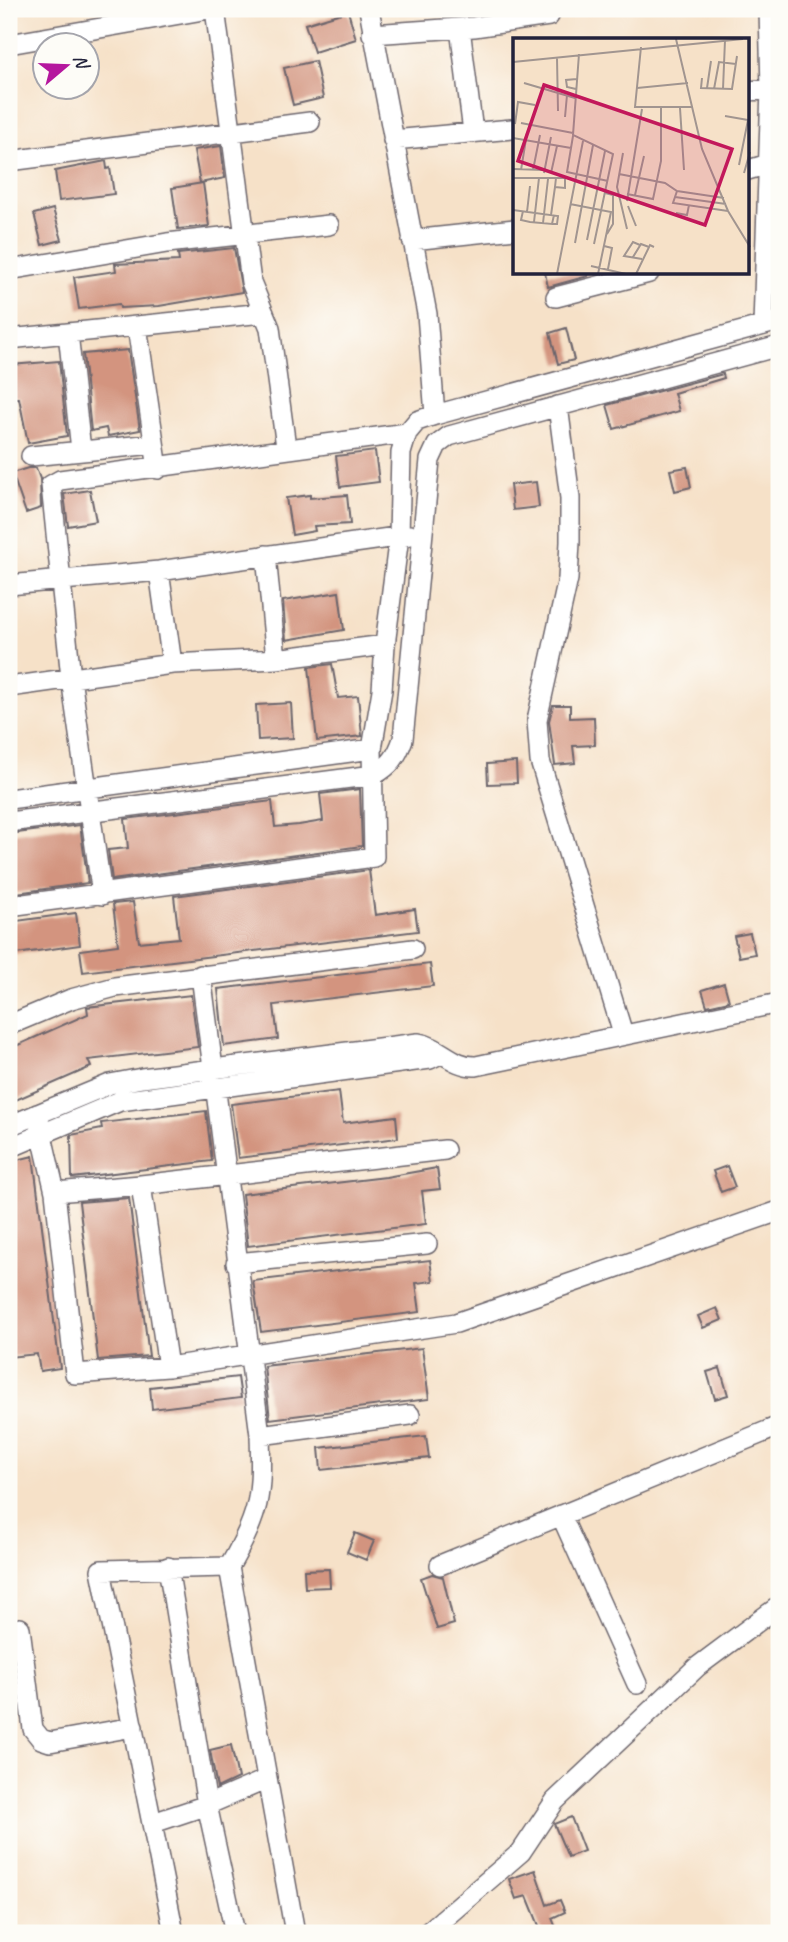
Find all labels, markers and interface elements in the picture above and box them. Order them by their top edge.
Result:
north arrow [32,32,102,102]
inset map [513,38,750,275]
text: N [68,51,95,73]

